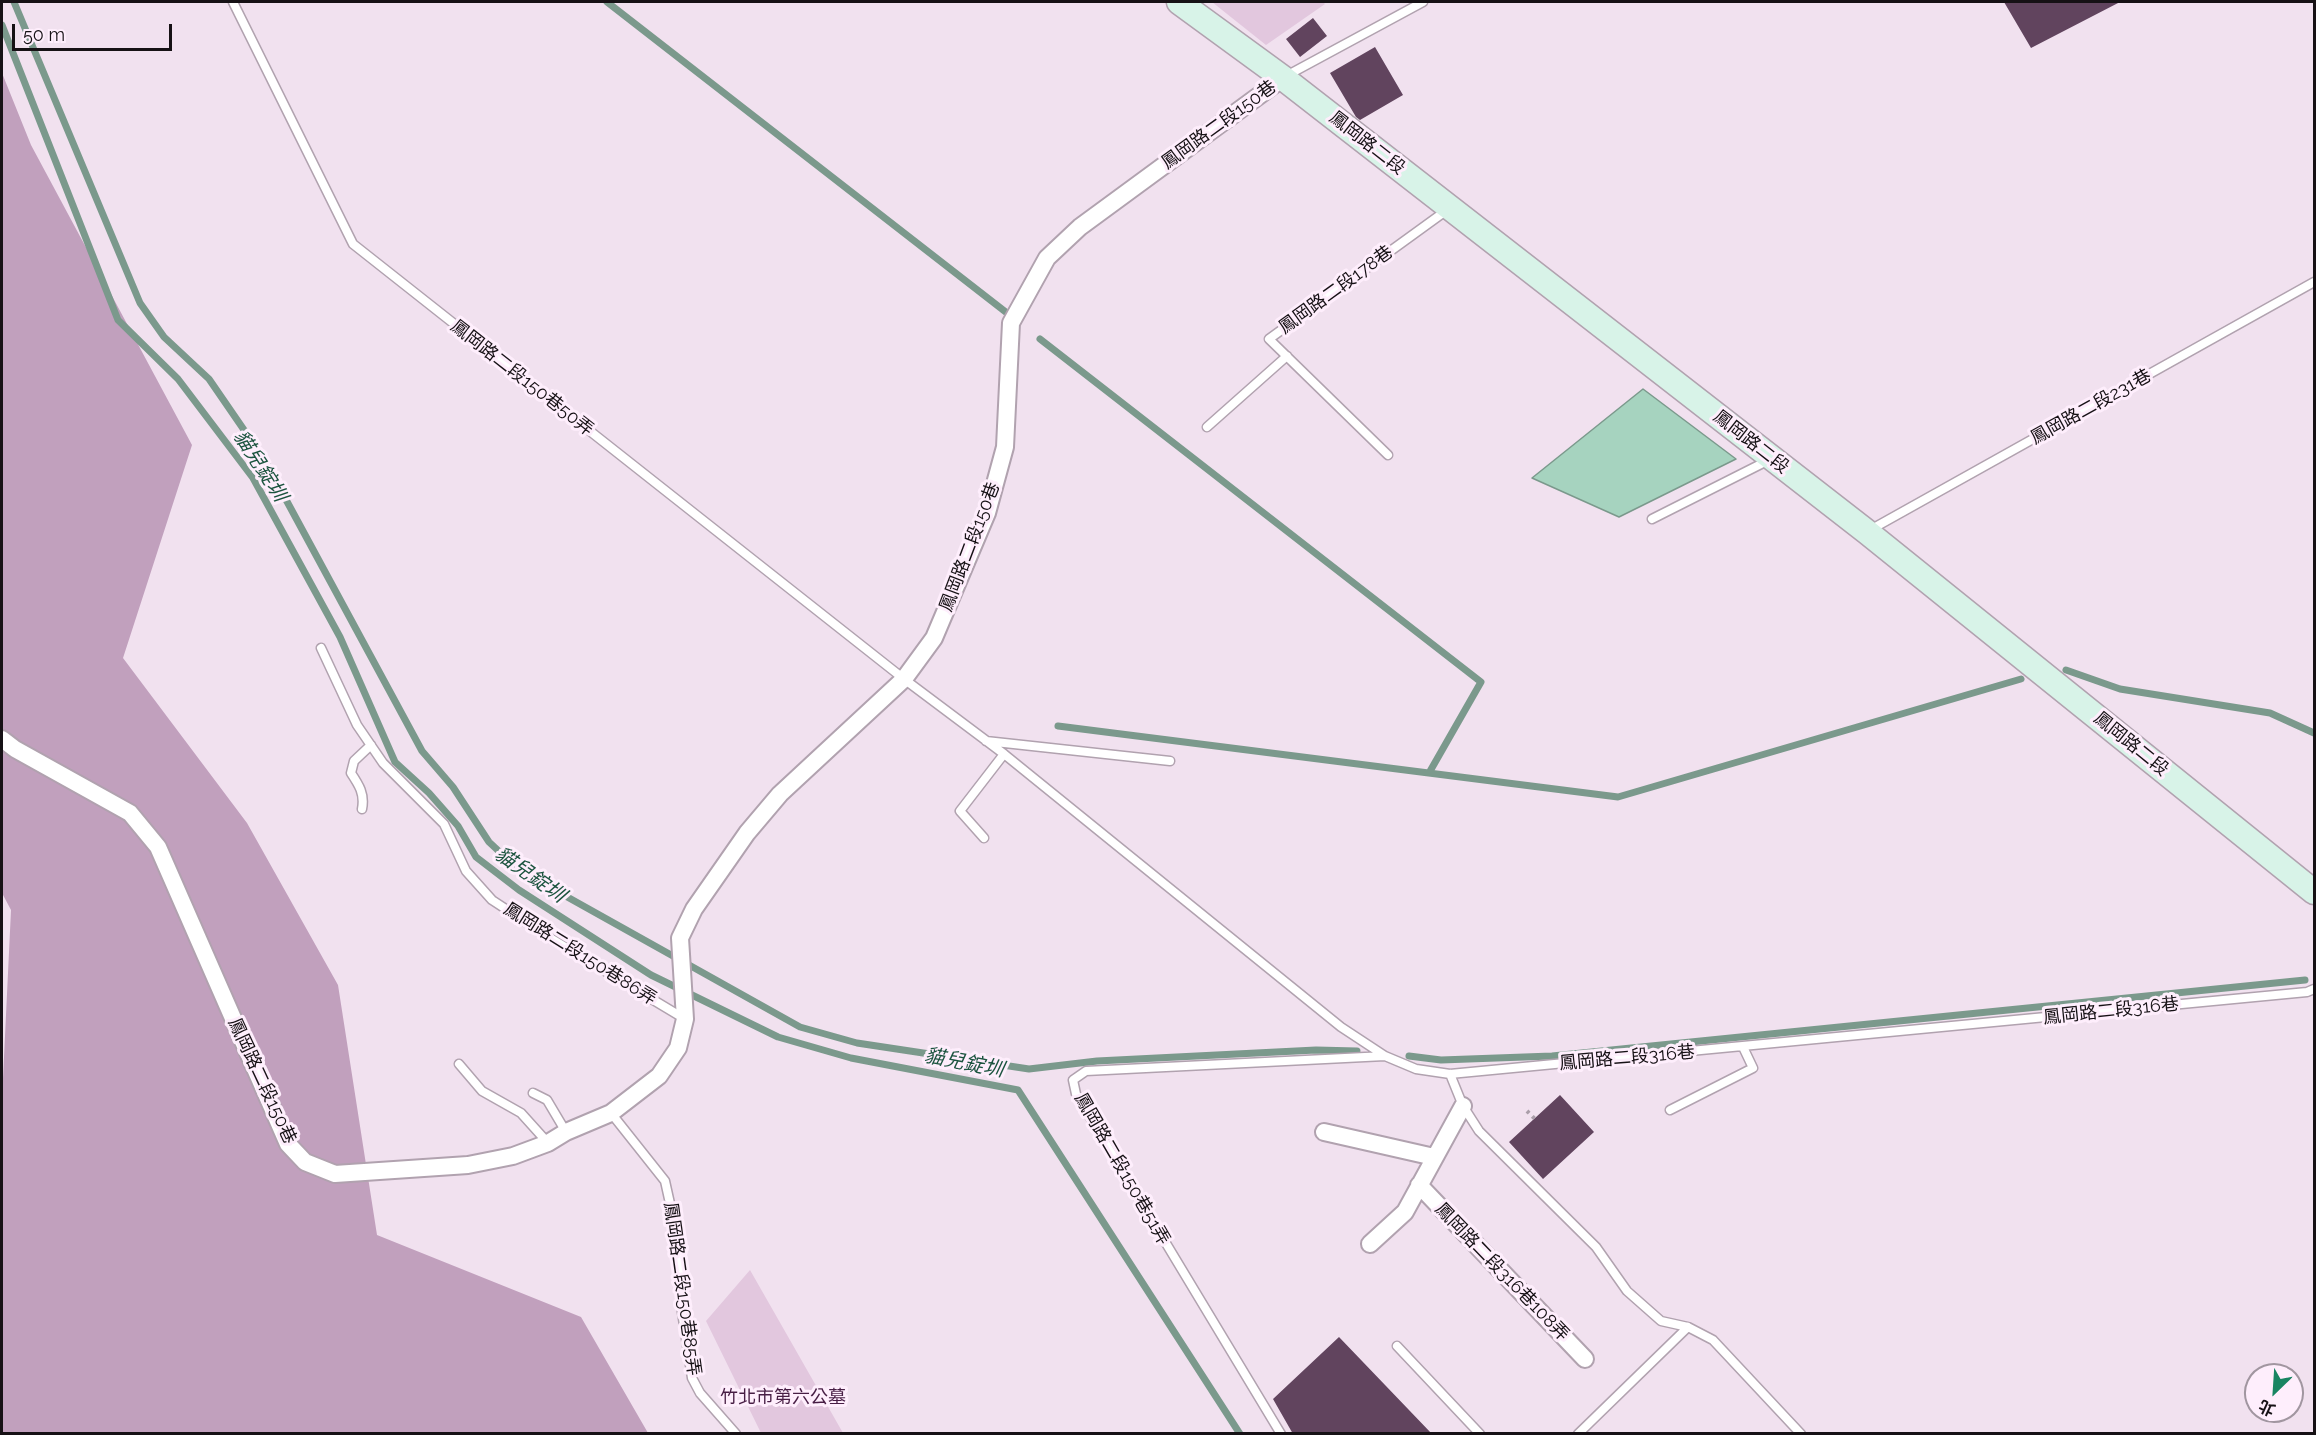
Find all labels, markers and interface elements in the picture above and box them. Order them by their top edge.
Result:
scale bar [15,12,176,50]
text: 50 m [23,24,65,45]
street label: 鳳岡路二段150巷 [1157,76,1281,174]
street label: 鳳岡路二段 [1325,107,1409,179]
street label: 鳳岡路二段178巷 [1275,241,1397,339]
street label: 鳳岡路二段150巷50弄 [446,316,598,440]
street label: 鳳岡路二段231巷 [2027,365,2155,449]
street label: 鳳岡路二段 [1709,406,1793,478]
water label: 貓兒錠圳 [228,426,292,506]
street label: 鳳岡路二段150巷 [935,479,1005,615]
street label: 鳳岡路二段 [2089,707,2173,781]
water label: 貓兒錠圳 [490,842,570,908]
street label: 鳳岡路二段150巷86弄 [500,898,660,1010]
street label: 鳳岡路二段316巷 [2042,993,2180,1029]
street label: 鳳岡路二段150巷 [223,1015,301,1147]
street label: 鳳岡路二段316巷 [1558,1041,1696,1075]
water label: 貓兒錠圳 [922,1044,1006,1082]
street label: 鳳岡路二段150巷51弄 [1070,1089,1174,1249]
street label: 鳳岡路二段316巷108弄 [1430,1198,1574,1346]
street label: 鳳岡路二段150巷85弄 [659,1201,705,1377]
north arrow [2244,1363,2304,1423]
park label: 竹北市第六公墓 [720,1387,846,1409]
text: 北 [2256,1396,2278,1420]

